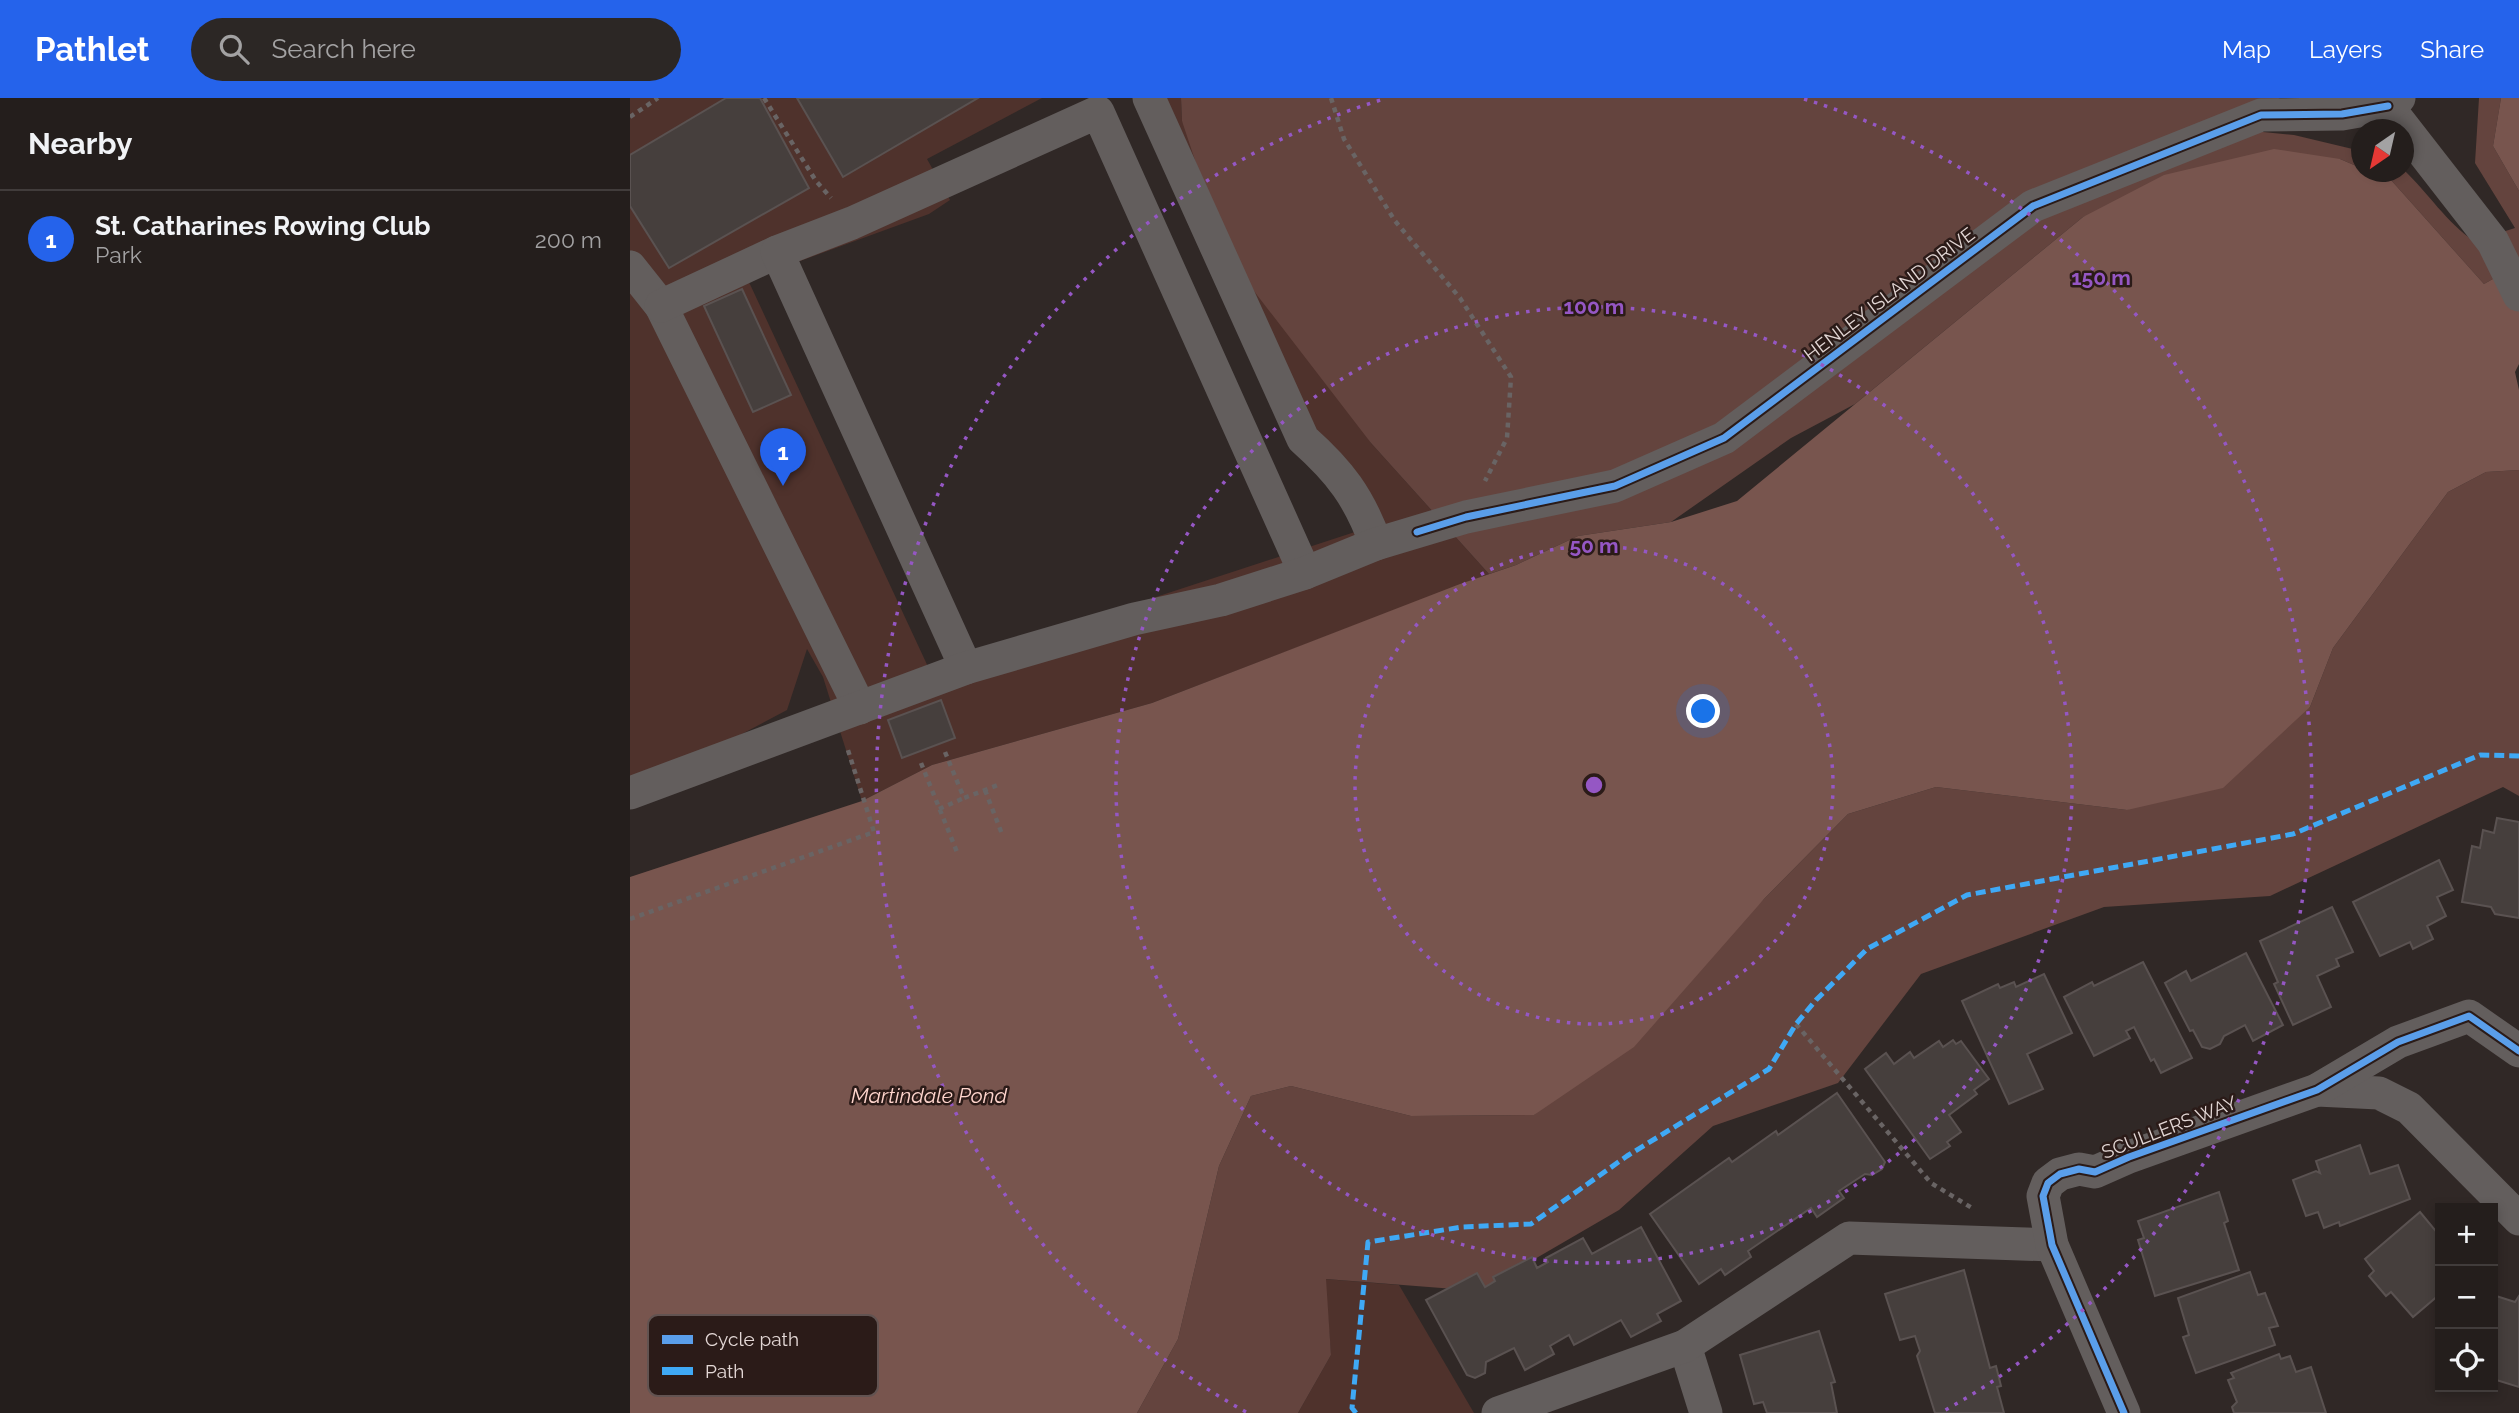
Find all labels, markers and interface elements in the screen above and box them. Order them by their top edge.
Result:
search box [191,18,681,81]
text: Pathlet [35,30,149,69]
icon: search [215,30,253,68]
text: Search here [271,34,416,64]
text: Map [2222,35,2271,64]
text: Layers [2309,35,2382,64]
text: Share [2420,35,2484,64]
north arrow [2351,119,2414,182]
text: Nearby [28,126,132,161]
text: St. Catharines Rowing Club [95,211,431,241]
street label: HENLEY ISLAND DRIVE [1799,223,1979,365]
text: 1 [45,226,57,253]
text: 200 m [535,226,602,253]
text: Park [95,241,142,268]
text: 150 m [2071,265,2131,290]
text: 100 m [1564,294,1624,319]
pin: 1 [760,428,806,486]
text: 50 m [1569,533,1619,558]
your location [1686,694,1720,728]
centre of rings [1582,773,1606,797]
water label: Martindale Pond [851,1083,1007,1108]
street label: SCULLERS WAY [2098,1091,2240,1163]
map controls [2435,1203,2498,1392]
button: + [2435,1203,2498,1266]
button: − [2435,1266,2498,1329]
legend [648,1315,878,1396]
text: Cycle path [705,1328,799,1350]
button: locate [2435,1329,2498,1392]
text: Path [705,1360,744,1382]

